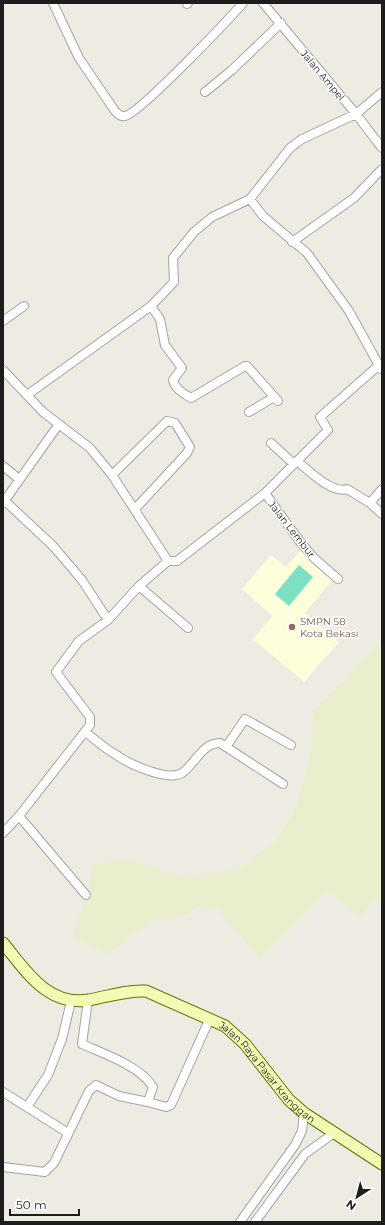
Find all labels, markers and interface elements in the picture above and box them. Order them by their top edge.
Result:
street label: Jalan Ampel [297,47,348,103]
street label: Jalan Lembur [265,497,318,560]
place label: SMPN 58 Kota Bekasi [300,615,358,640]
marker: SMPN 58 Kota Bekasi [287,622,297,632]
street label: Jalan Raya Pasar Kranggan [216,1018,318,1126]
north arrow [337,1177,377,1217]
scale bar [10,1191,79,1217]
text: 50 m [16,1197,47,1212]
text: N [343,1197,359,1213]

